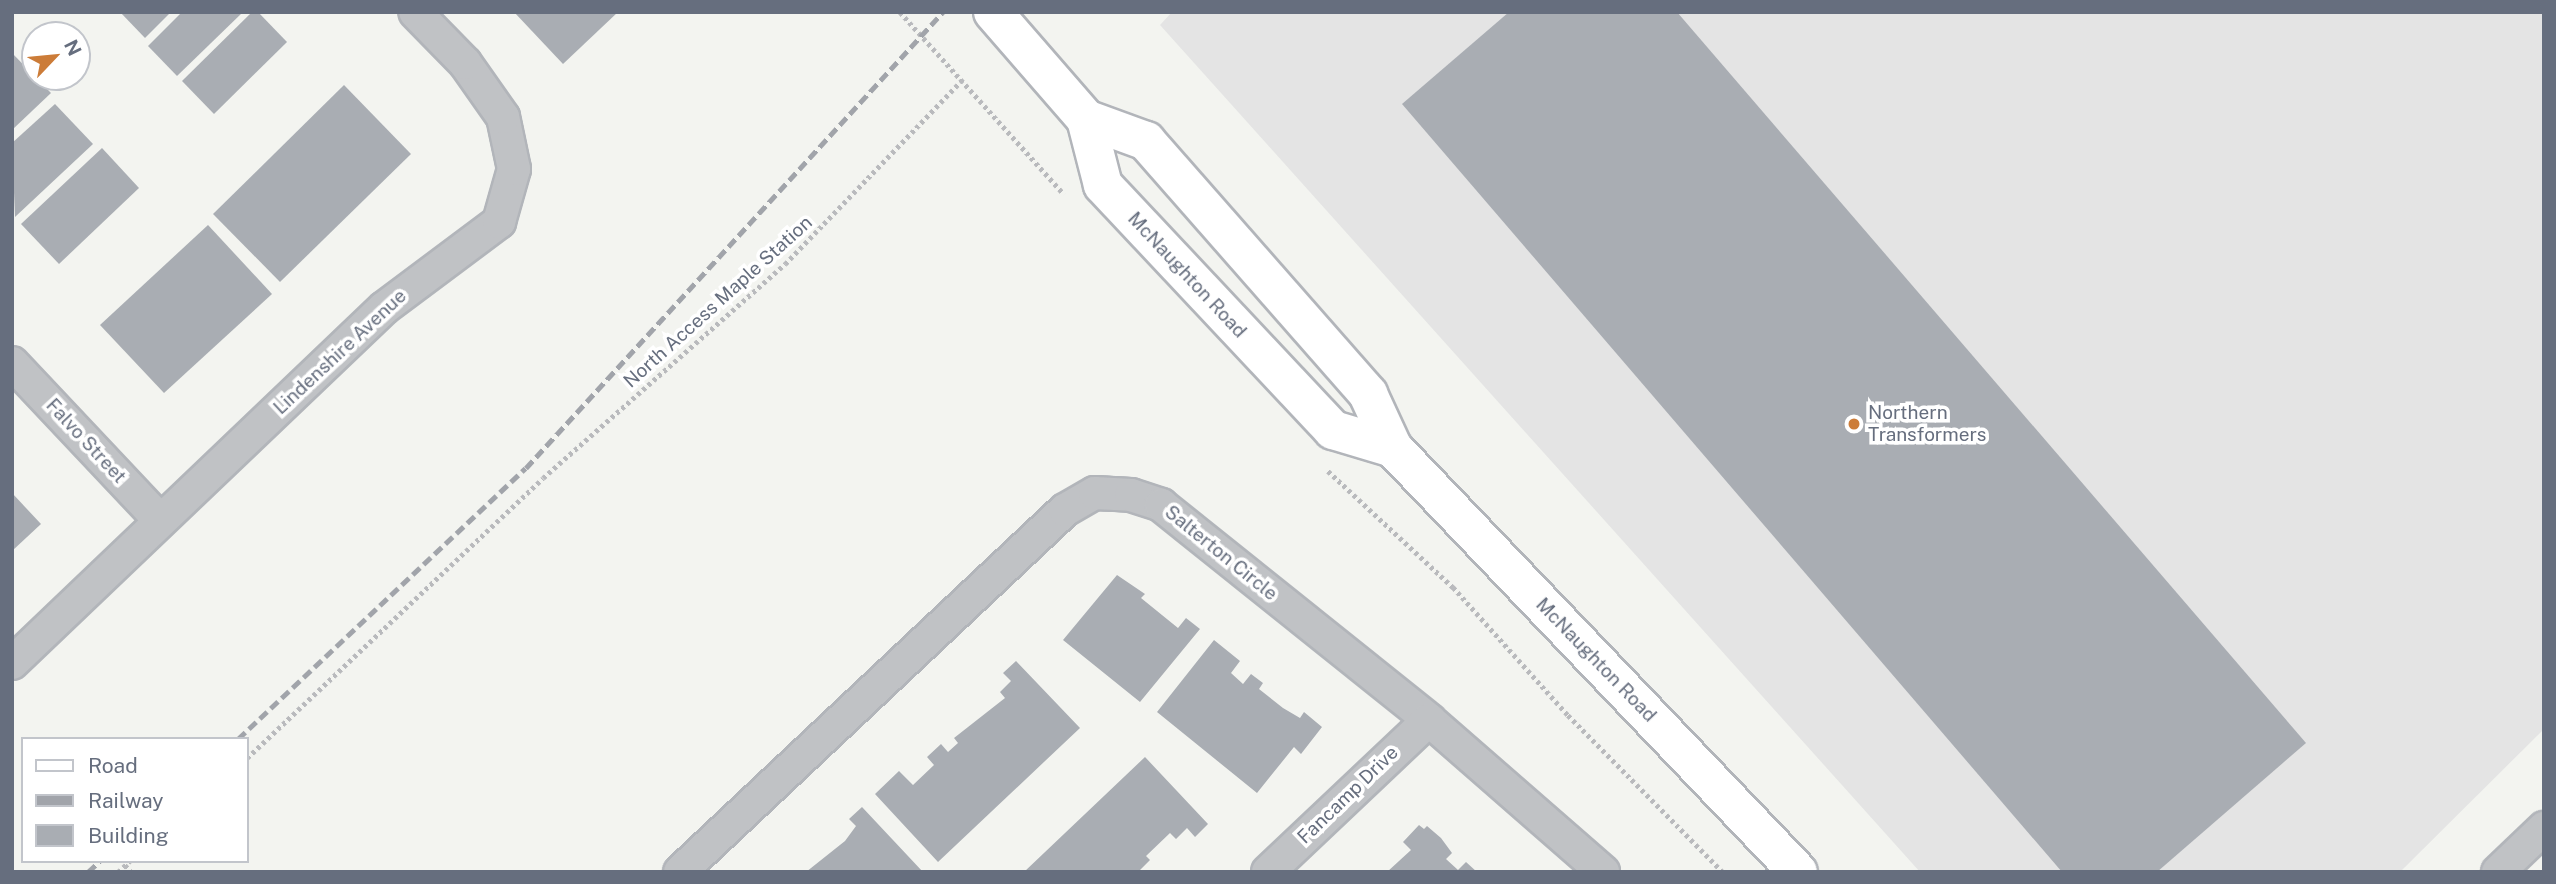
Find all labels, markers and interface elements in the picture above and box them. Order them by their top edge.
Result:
north arrow [21,21,91,91]
text: N [60,36,86,59]
street label: McNaughton Road [1123,207,1251,343]
street label: North Access Maple Station [619,211,817,393]
street label: Lindenshire Avenue [269,285,411,419]
street label: Falvo Street [41,394,131,488]
place label: Northern Transformers [1868,402,1986,446]
marker: Northern Transformers [1846,416,1862,432]
street label: Salterton Circle [1160,501,1282,605]
street label: McNaughton Road [1531,593,1661,727]
legend [21,737,248,863]
street label: Fancamp Drive [1293,741,1403,849]
text: Road [88,753,138,778]
text: Railway [88,788,164,813]
text: Building [88,823,169,848]

